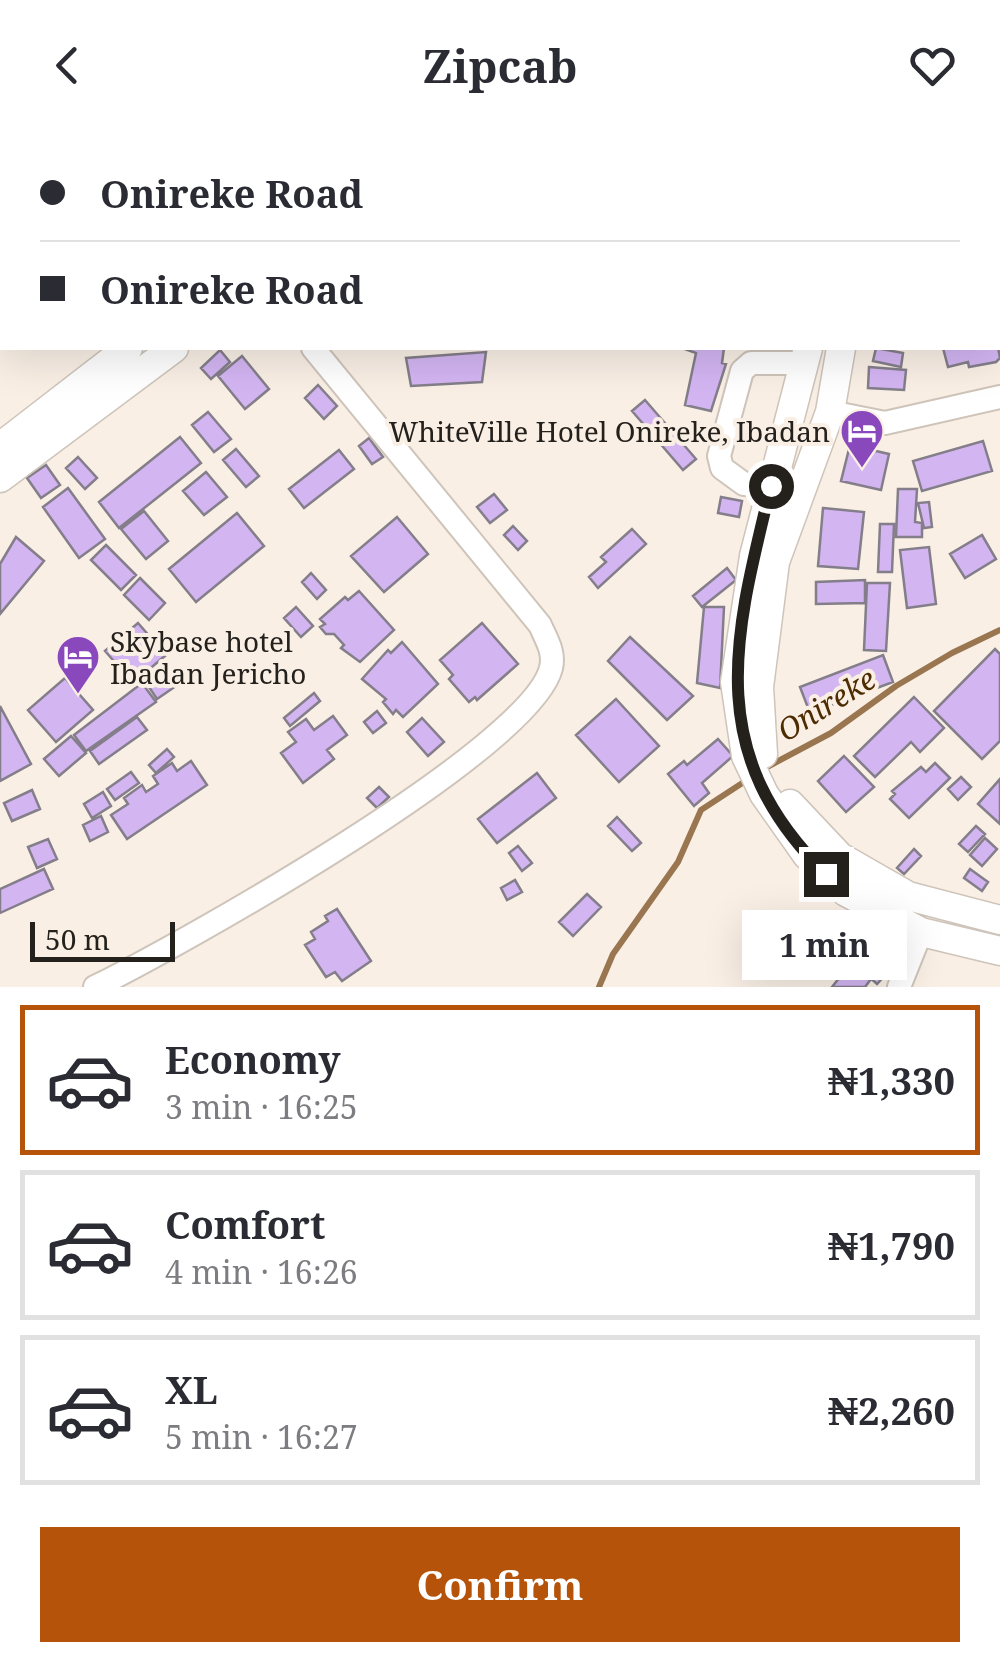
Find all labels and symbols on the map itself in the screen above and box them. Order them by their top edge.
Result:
hotel icon: WhiteVille Hotel Onireke, Ibadan [839,408,885,469]
place label: WhiteVille Hotel Onireke, Ibadan [389,412,830,450]
route start [749,464,794,509]
place label: Skybase hotel Ibadan Jericho [110,622,306,692]
hotel icon: Skybase hotel Ibadan Jericho [55,634,101,695]
water label: Onireke [769,658,883,750]
route end [804,852,849,897]
callout: 1 min [744,909,908,979]
scale bar [30,917,175,961]

